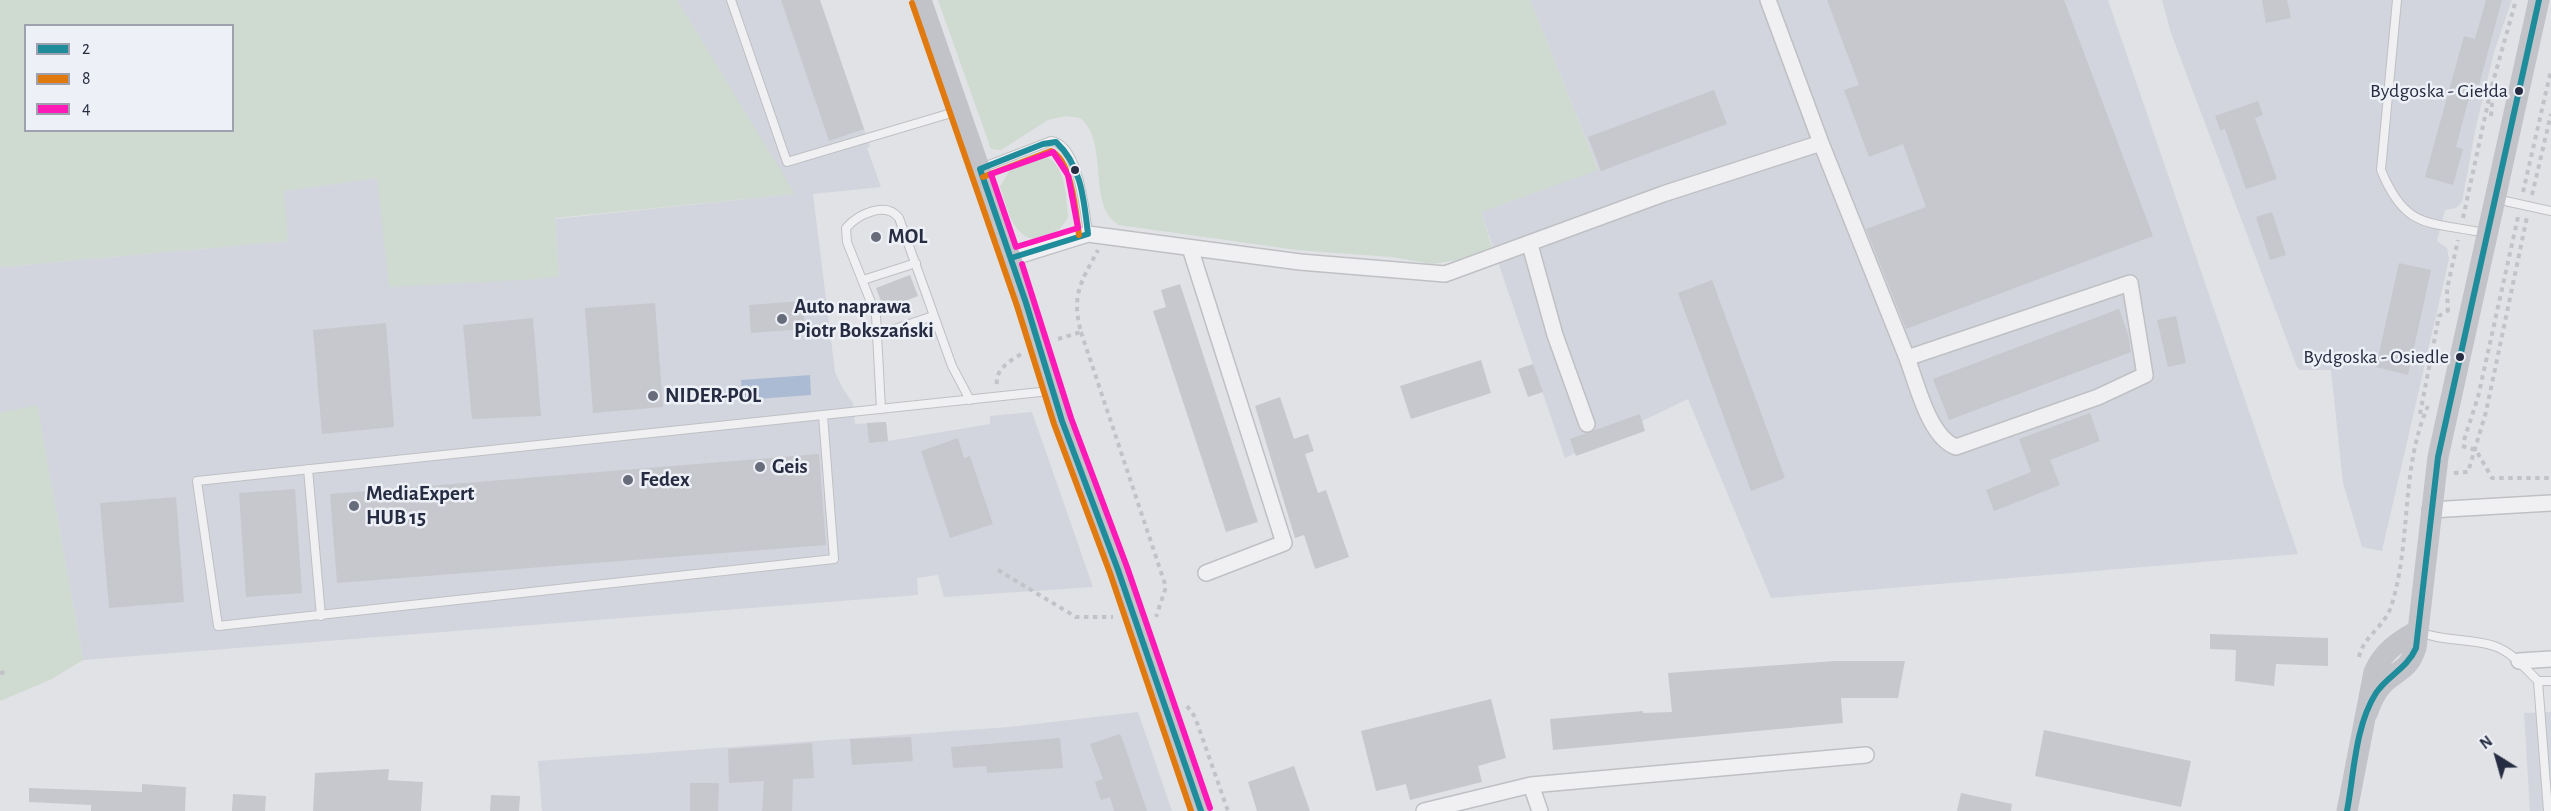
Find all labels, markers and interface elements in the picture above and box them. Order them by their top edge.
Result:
legend [24,24,234,132]
text: 2 [82,40,90,58]
text: 8 [82,70,91,88]
place label: Bydgoska - Giełda [2370,79,2508,103]
marker: Bydgoska - Giełda [2513,85,2525,97]
text: 4 [82,100,91,118]
unlabelled marker [1069,164,1081,176]
place label: MOL [888,224,927,250]
marker: MOL [869,230,883,244]
place label: Auto naprawa Piotr Bokszański [794,294,934,344]
marker: Auto naprawa Piotr Bokszański [775,312,789,326]
place label: Bydgoska - Osiedle [2303,345,2449,369]
marker: Bydgoska - Osiedle [2454,351,2466,363]
place label: NIDER-POL [665,383,761,409]
marker: NIDER-POL [646,389,660,403]
place label: Geis [772,454,808,480]
marker: Geis [753,460,767,474]
place label: Fedex [640,467,690,493]
marker: Fedex [621,473,635,487]
place label: MediaExpert HUB 15 [366,481,474,531]
marker: MediaExpert HUB 15 [347,499,361,513]
north arrow [2467,727,2527,787]
text: N [2477,733,2495,752]

